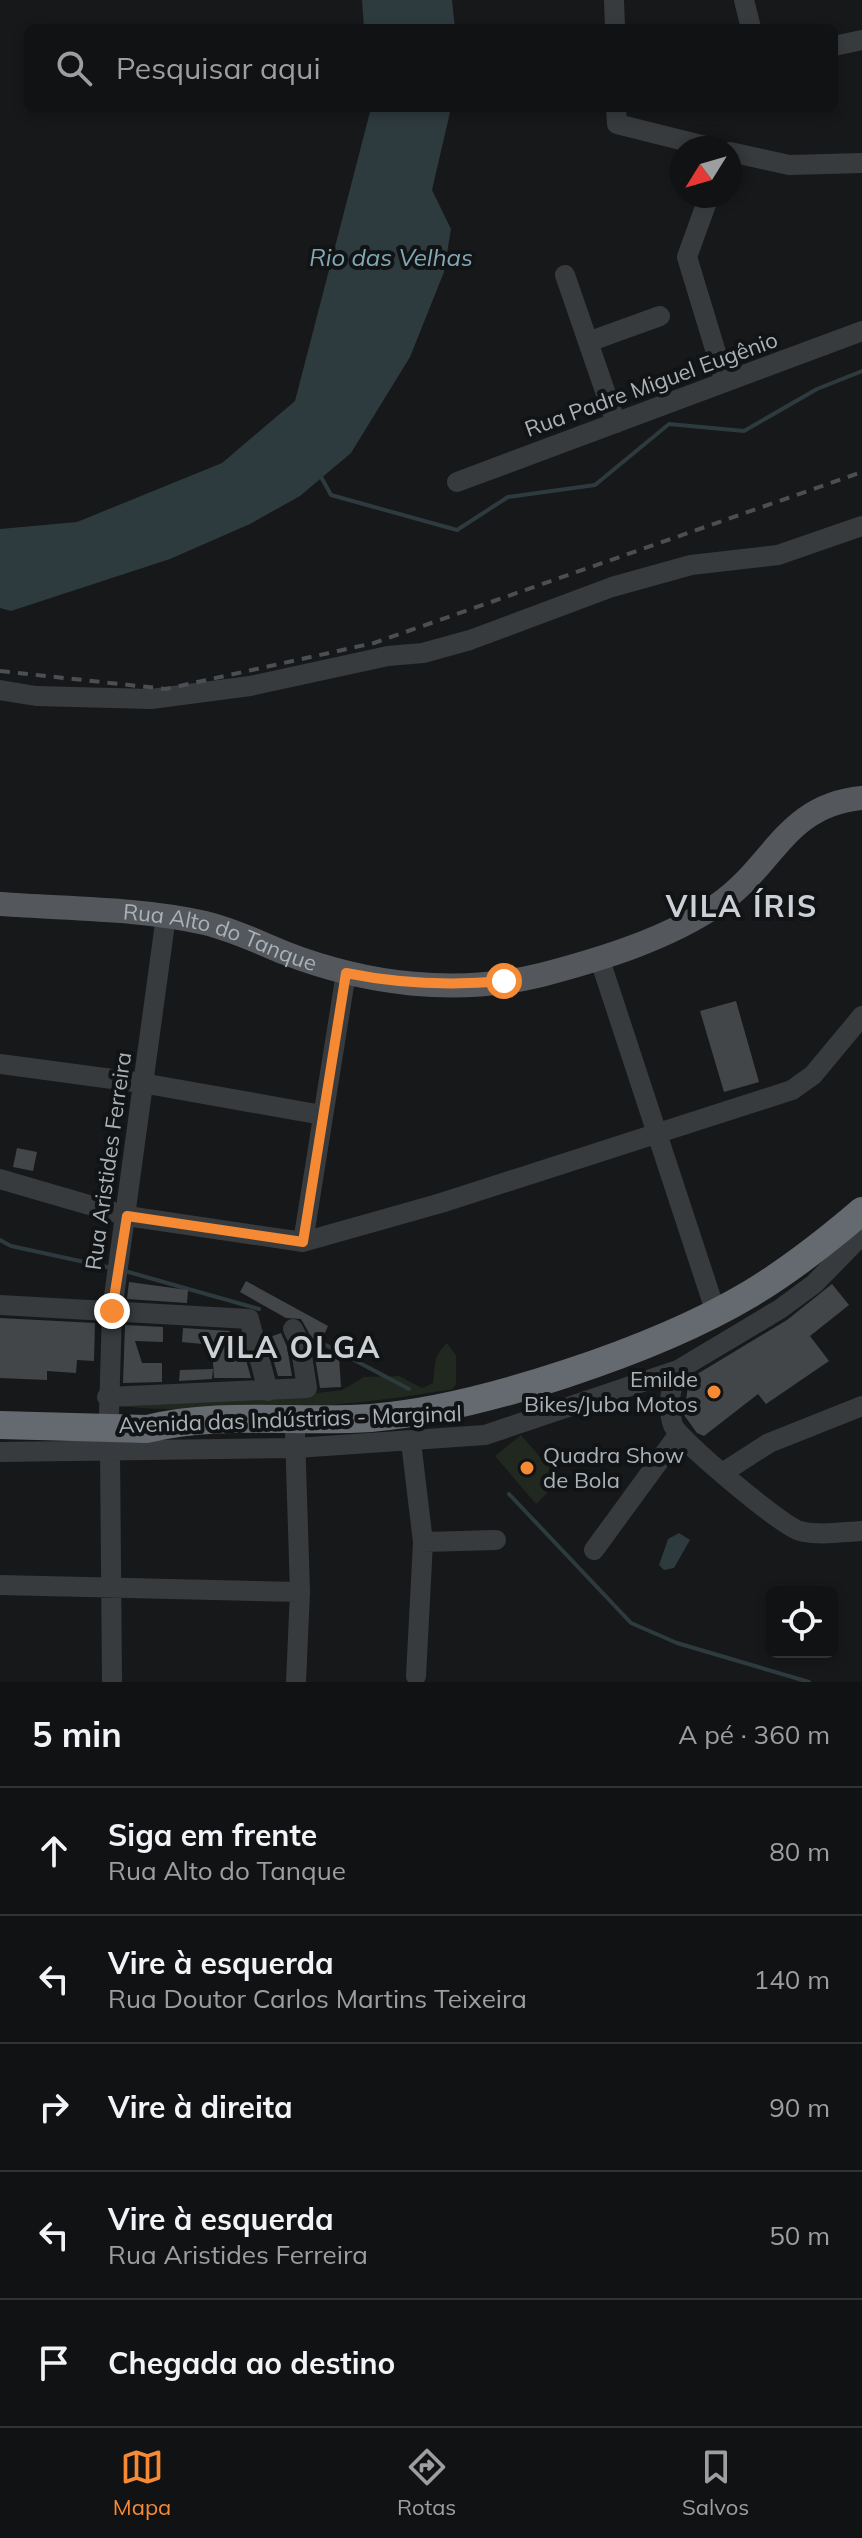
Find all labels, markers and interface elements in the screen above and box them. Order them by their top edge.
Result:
search box [24,24,838,112]
icon: search [52,46,96,90]
text: Pesquisar aqui [116,49,321,87]
north arrow [670,136,742,208]
water label: Rio das Velhas [309,242,473,272]
street label: Rua Padre Miguel Eugênio [521,325,781,443]
district label: VILA ÍRIS [665,887,818,925]
street label: Rua Alto do Tanque [122,897,320,977]
route start [486,963,522,999]
street label: Rua Aristides Ferreira [79,1050,137,1272]
route end [94,1293,130,1329]
district label: VILA OLGA [201,1328,382,1366]
place label: Emilde Bikes/Juba Motos [524,1365,698,1418]
marker: Emilde Bikes/Juba Motos [705,1383,723,1401]
street label: Avenida das Indústrias - Marginal [118,1399,462,1439]
place label: Quadra Show de Bola [543,1441,684,1494]
marker: Quadra Show de Bola [518,1459,536,1477]
map controls [766,1586,838,1658]
button: locate [766,1586,838,1658]
text: 5 min [32,1713,122,1756]
text: A pé · 360 m [678,1718,830,1751]
text: Siga em frente [108,1816,317,1854]
icon: ahead [32,1829,76,1873]
text: 80 m [769,1835,830,1868]
text: Rua Alto do Tanque [108,1854,346,1887]
text: Vire à esquerda [108,1944,334,1982]
icon: left [32,1957,76,2001]
text: 140 m [754,1963,830,1996]
text: Rua Doutor Carlos Martins Teixeira [108,1982,527,2015]
icon: right [32,2085,76,2129]
text: Vire à direita [108,2088,293,2126]
text: 90 m [769,2091,830,2124]
text: Vire à esquerda [108,2200,334,2238]
icon: left [32,2213,76,2257]
text: 50 m [769,2219,830,2252]
text: Rua Aristides Ferreira [108,2238,368,2271]
icon: arrive [32,2341,76,2385]
text: Chegada ao destino [108,2344,395,2382]
tab: Mapa [113,2445,171,2521]
tab: Rotas [397,2445,456,2521]
tab: Salvos [682,2445,749,2521]

